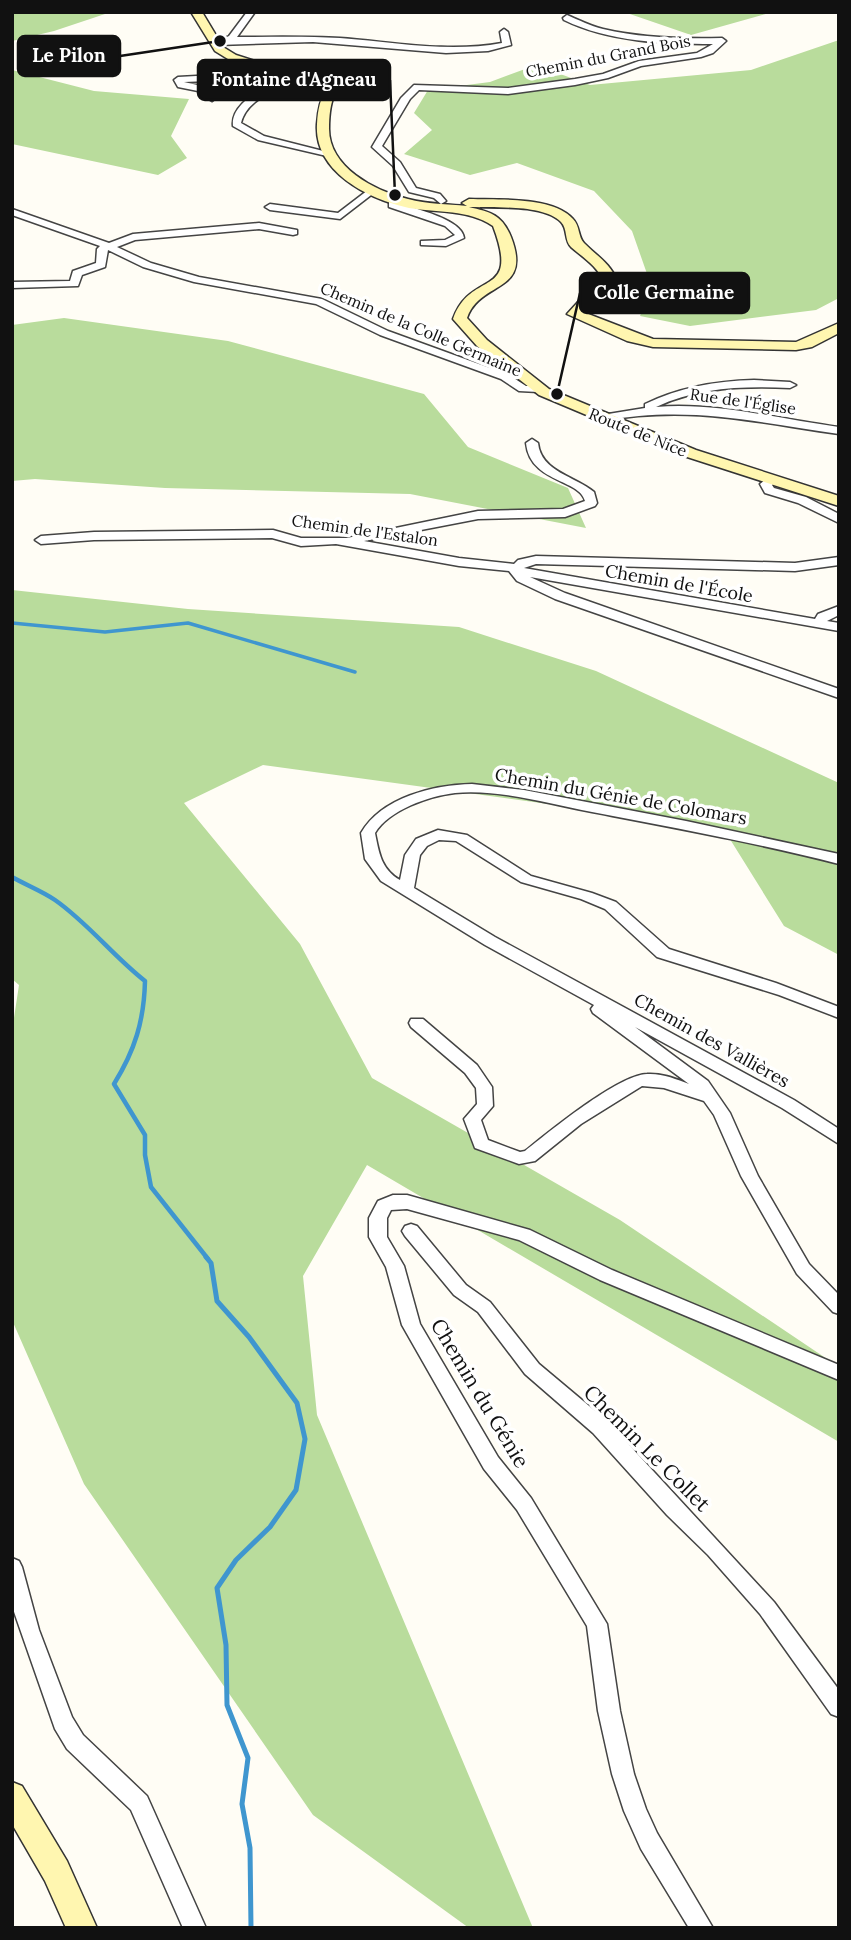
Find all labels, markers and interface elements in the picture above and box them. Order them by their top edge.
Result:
street label: Chemin du Grand Bois [524,30,692,82]
callout: Le Pilon [18,36,120,76]
text: Le Pilon [32,43,106,67]
callout: Fontaine d'Agneau [198,60,390,100]
text: Fontaine d'Agneau [212,67,377,91]
callout: Colle Germaine [580,273,749,313]
street label: Chemin de la Colle Germaine [317,277,525,381]
text: Colle Germaine [594,280,734,304]
street label: Rue de l'Église [689,384,798,418]
street label: Route de Nice [586,403,690,461]
street label: Chemin de l'Estalon [291,510,440,550]
street label: Chemin de l'École [603,559,755,607]
street label: Chemin du Génie de Colomars [493,762,749,830]
street label: Chemin des Vallières [630,988,794,1092]
street label: Chemin du Génie [425,1313,535,1473]
street label: Chemin Le Collet [578,1379,717,1518]

